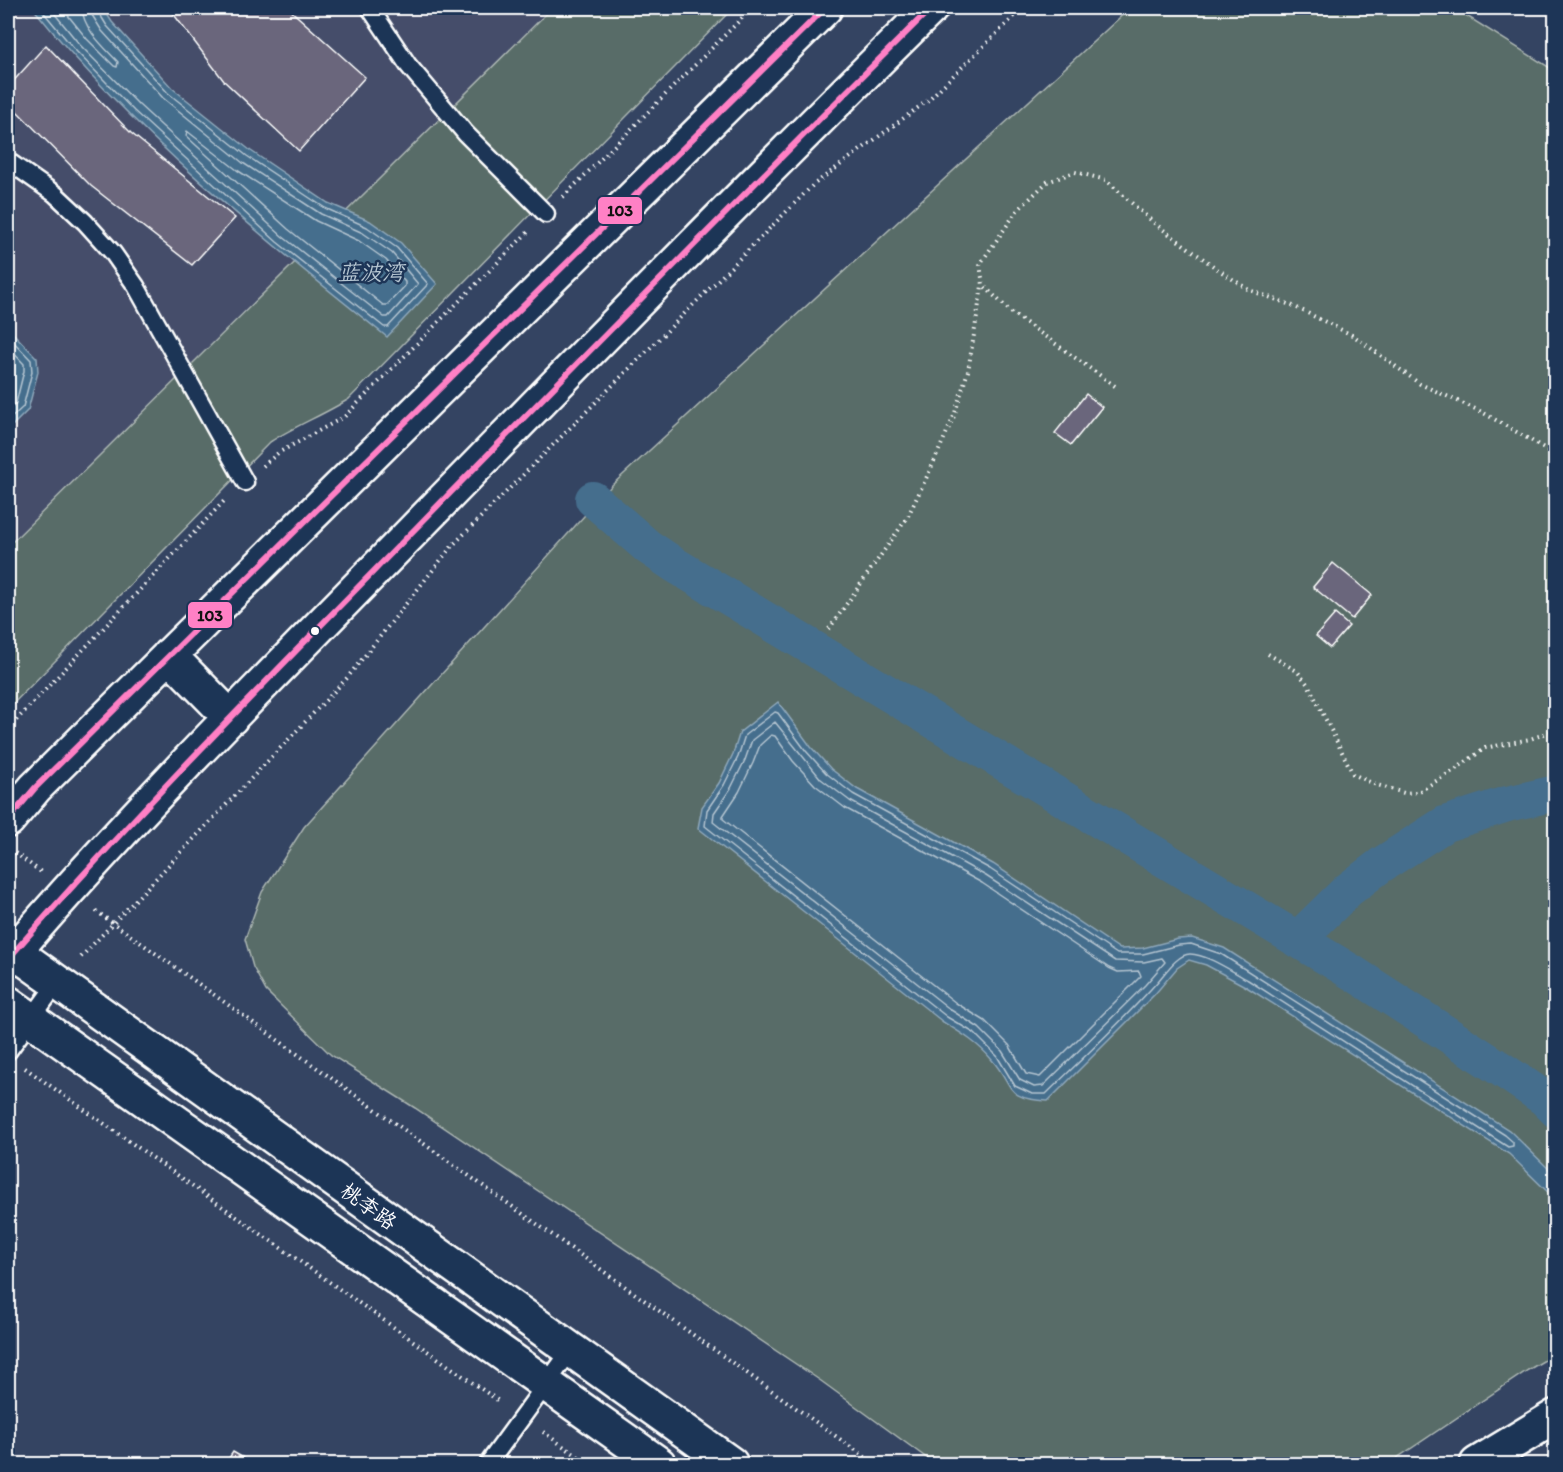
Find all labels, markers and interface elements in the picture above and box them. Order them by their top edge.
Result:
line badge: 103 [597,196,643,225]
text: 103 [607,201,633,220]
water label: 蓝波湾 [338,259,407,286]
line badge: 103 [187,601,233,629]
text: 103 [197,606,223,625]
unlabelled marker [309,625,321,637]
street label: 桃李路 [336,1177,402,1235]

